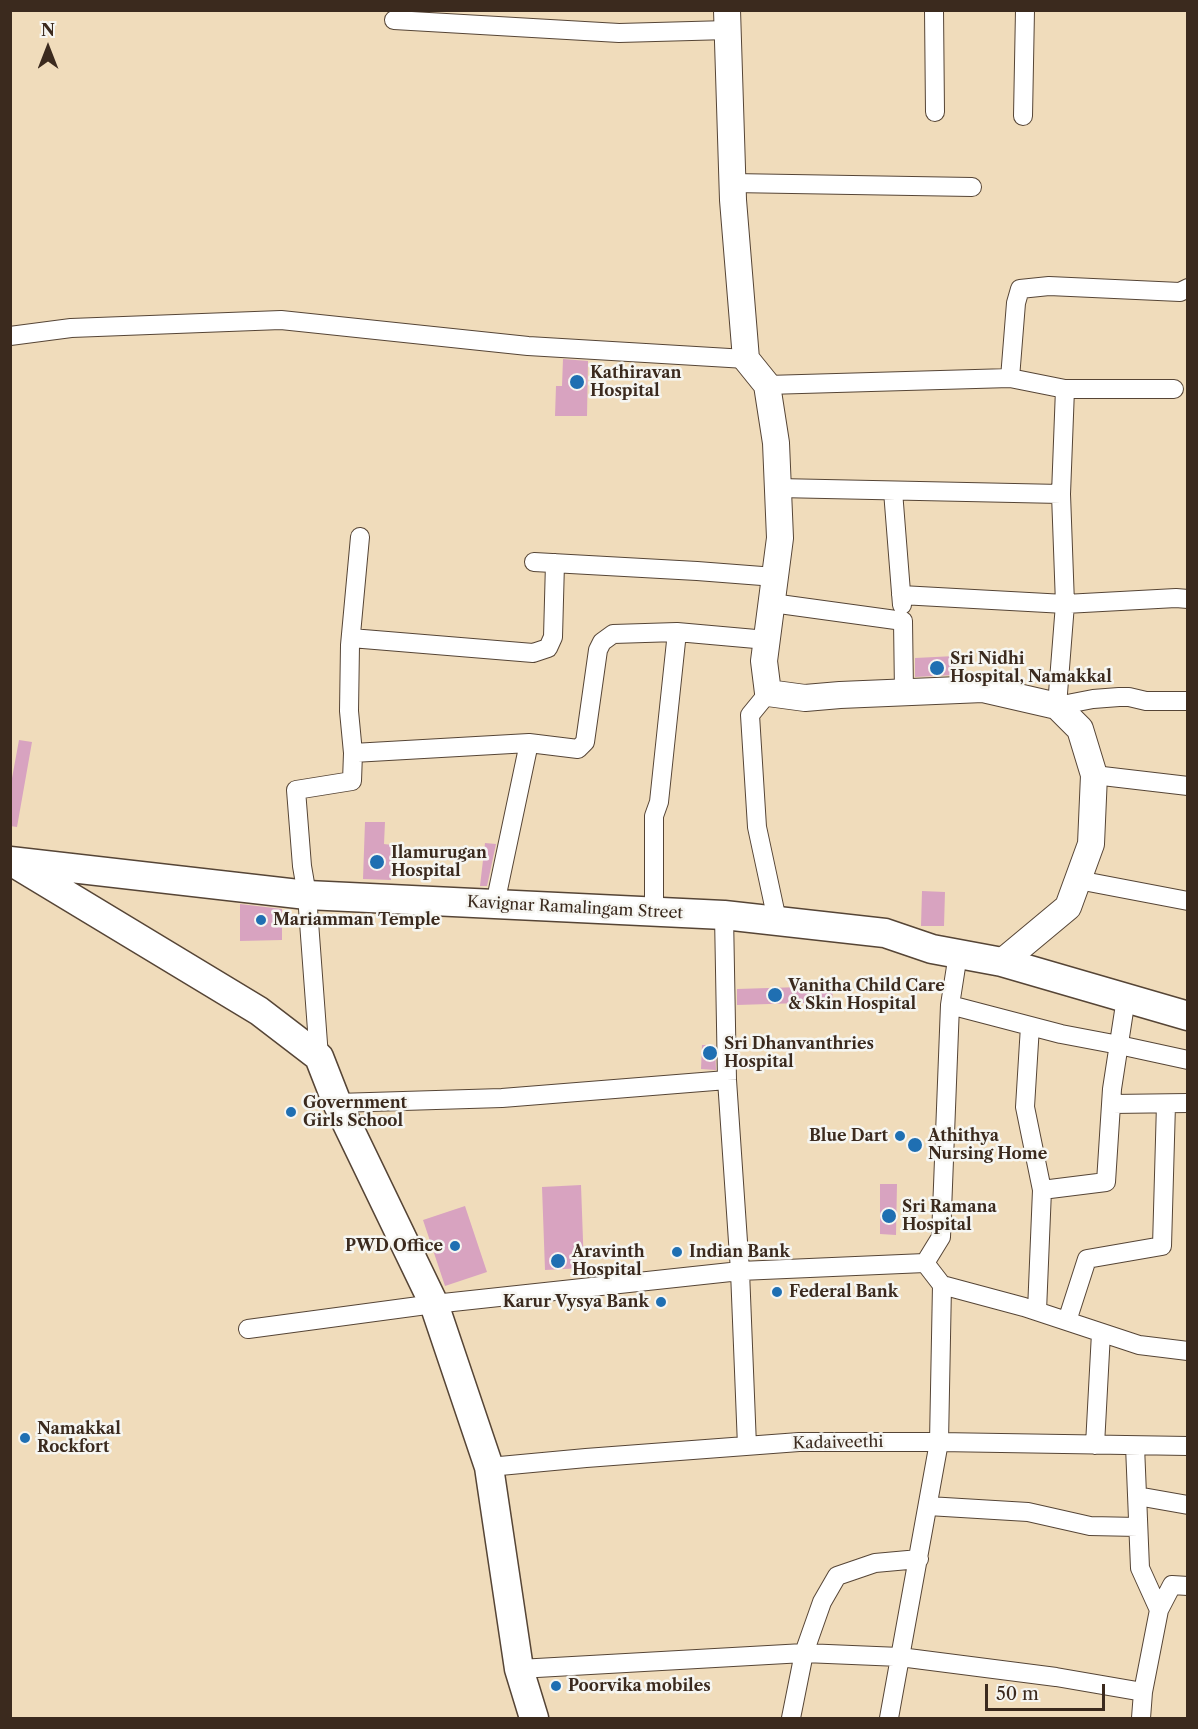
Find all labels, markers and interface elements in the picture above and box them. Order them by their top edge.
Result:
north arrow [18,18,78,78]
text: N [41,20,55,40]
place label: Kathiravan Hospital [590,363,681,401]
marker: Kathiravan Hospital [568,373,586,391]
place label: Sri Nidhi Hospital, Namakkal [950,649,1112,687]
marker: Sri Nidhi Hospital, Namakkal [928,659,946,677]
place label: Ilamurugan Hospital [391,843,487,881]
marker: Ilamurugan Hospital [368,853,386,871]
street label: Kavignar Ramalingam Street [466,893,684,923]
place label: Mariamman Temple [273,910,440,930]
marker: Mariamman Temple [254,913,268,927]
place label: Vanitha Child Care & Skin Hospital [788,976,945,1014]
marker: Vanitha Child Care & Skin Hospital [766,986,784,1004]
place label: Sri Dhanvanthries Hospital [724,1034,874,1072]
marker: Sri Dhanvanthries Hospital [701,1044,719,1062]
place label: Government Girls School [303,1093,407,1131]
marker: Government Girls School [284,1105,298,1119]
place label: Blue Dart [809,1126,888,1146]
place label: Athithya Nursing Home [928,1126,1047,1164]
marker: Blue Dart [893,1129,907,1143]
marker: Athithya Nursing Home [906,1136,924,1154]
place label: Sri Ramana Hospital [902,1197,997,1235]
marker: Sri Ramana Hospital [880,1207,898,1225]
place label: PWD Office [345,1236,443,1256]
marker: PWD Office [448,1239,462,1253]
place label: Aravinth Hospital [572,1242,645,1280]
place label: Indian Bank [689,1242,790,1262]
marker: Indian Bank [670,1245,684,1259]
marker: Aravinth Hospital [549,1252,567,1270]
place label: Federal Bank [789,1282,898,1302]
marker: Federal Bank [770,1285,784,1299]
place label: Karur Vysya Bank [503,1292,649,1312]
marker: Karur Vysya Bank [654,1295,668,1309]
place label: Namakkal Rockfort [37,1419,121,1457]
marker: Namakkal Rockfort [18,1431,32,1445]
street label: Kadaiveethi [793,1433,883,1453]
scale bar [988,1672,1108,1710]
place label: Poorvika mobiles [568,1676,711,1696]
marker: Poorvika mobiles [549,1679,563,1693]
text: 50 m [996,1683,1039,1705]

